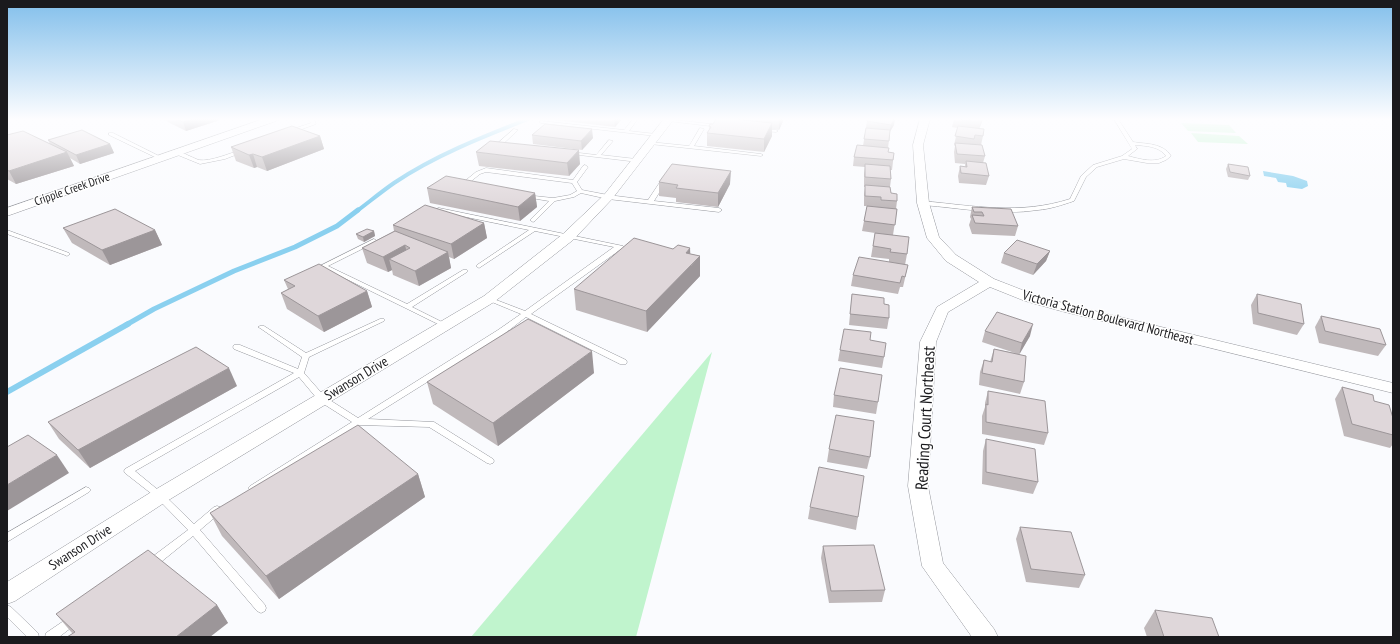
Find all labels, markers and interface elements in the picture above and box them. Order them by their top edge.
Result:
street label: Cripple Creek Drive [32,169,112,209]
street label: Victoria Station Boulevard Northeast [1020,285,1196,349]
street label: Reading Court Northeast [910,345,940,491]
street label: Swanson Drive [321,352,391,404]
street label: Swanson Drive [45,520,115,574]

